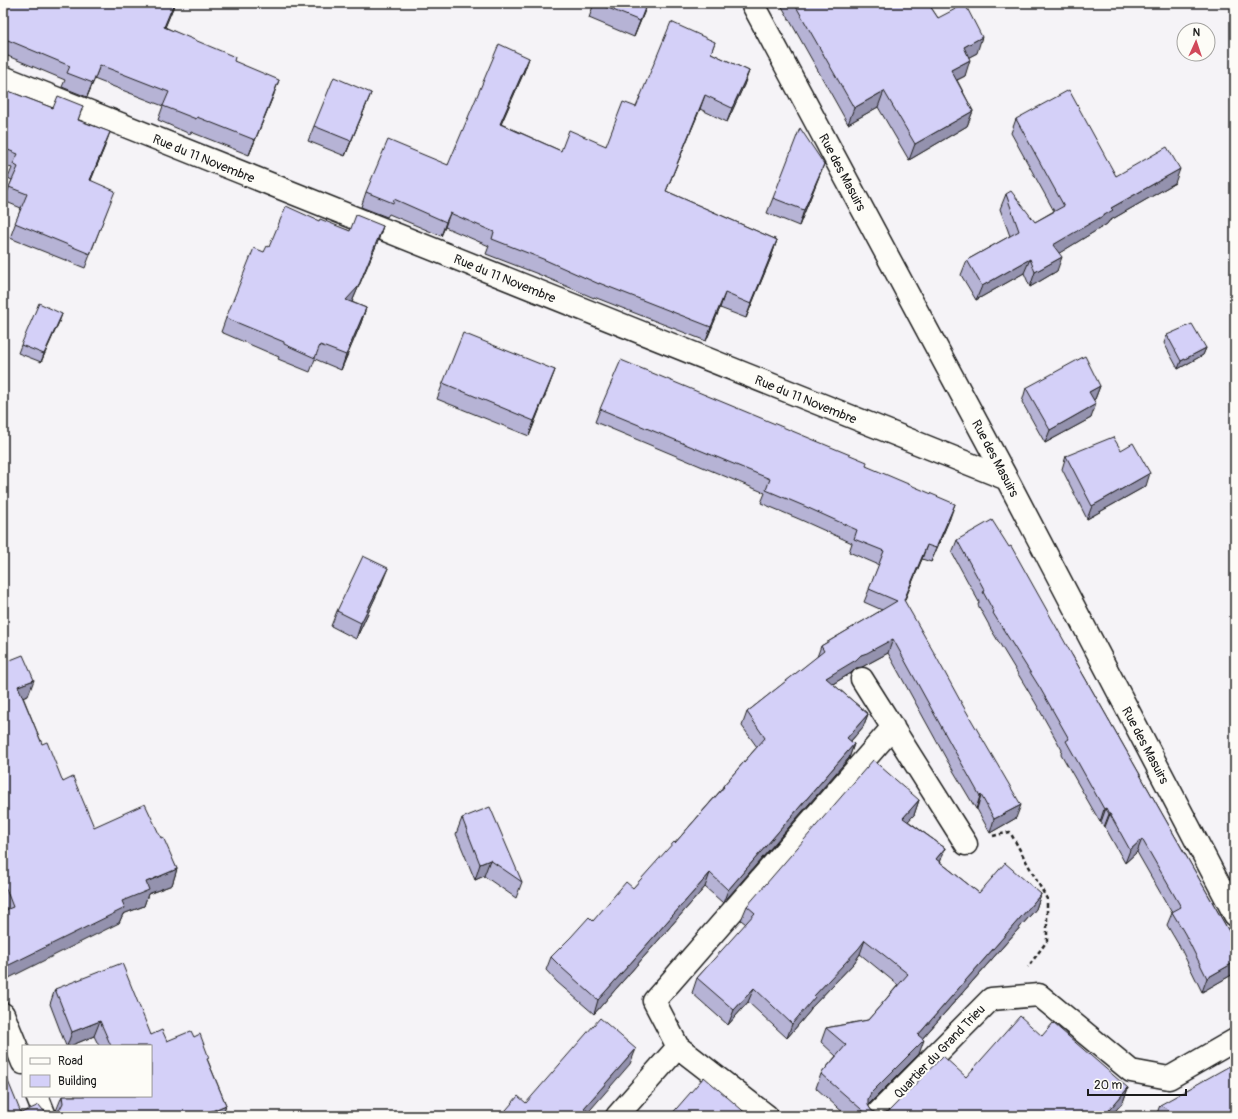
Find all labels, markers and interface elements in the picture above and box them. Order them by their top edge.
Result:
north arrow [1176,22,1216,62]
text: N [1192,26,1201,39]
street label: Rue du 11 Novembre [150,131,258,187]
street label: Rue des Masuirs [815,131,869,214]
street label: Rue du 11 Novembre [451,251,559,307]
street label: Rue du 11 Novembre [752,372,860,428]
street label: Rue des Masuirs [968,417,1022,500]
street label: Rue des Masuirs [1118,704,1172,787]
street label: Quartier du Grand Trieu [891,1001,989,1102]
legend [22,1045,152,1097]
text: Road [58,1054,83,1069]
scale bar [1088,1071,1186,1097]
text: Building [58,1074,97,1089]
text: 20 m [1094,1078,1123,1093]

